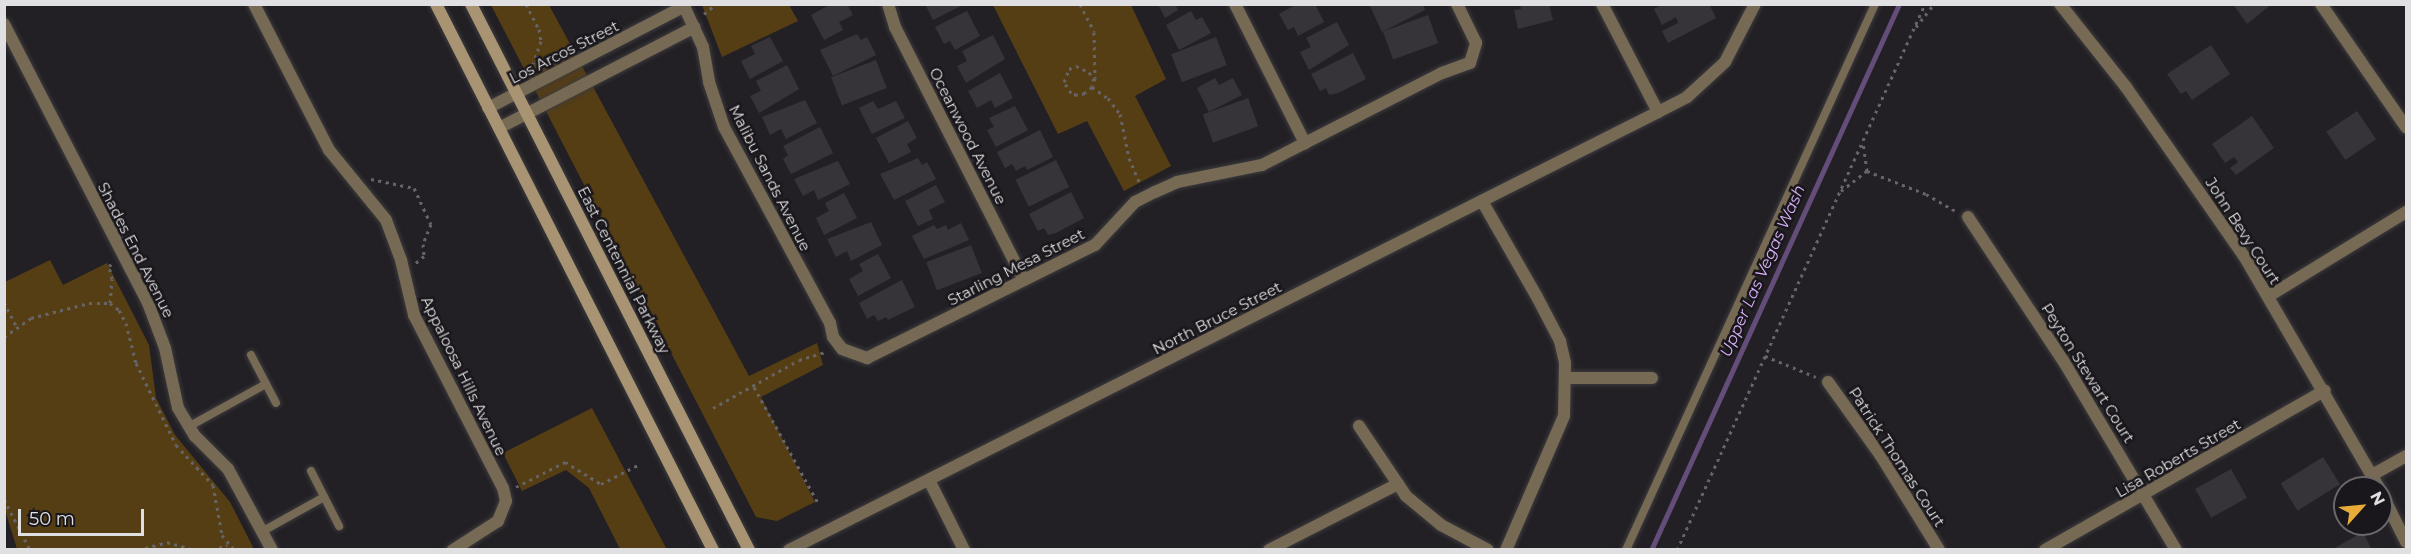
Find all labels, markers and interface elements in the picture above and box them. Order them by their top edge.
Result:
street label: Los Arcos Street [506,17,622,87]
street label: Oceanwood Avenue [926,65,1010,207]
street label: Malibu Sands Avenue [725,102,815,254]
street label: John Bevy Court [2202,174,2284,288]
street label: Shades End Avenue [94,179,178,321]
water label: Upper Las Vegas Wash [1716,182,1810,360]
street label: East Centennial Parkway [574,183,674,357]
street label: Starling Mesa Street [945,225,1087,309]
street label: North Bruce Street [1150,278,1284,358]
street label: Appaloosa Hills Avenue [418,293,510,459]
street label: Peyton Stewart Court [2038,300,2138,446]
street label: Patrick Thomas Court [1845,384,1949,530]
street label: Lisa Roberts Street [2112,415,2244,501]
north arrow [2333,476,2393,536]
text: N [2366,488,2389,509]
scale bar [21,497,147,535]
text: 50 m [29,508,75,530]

